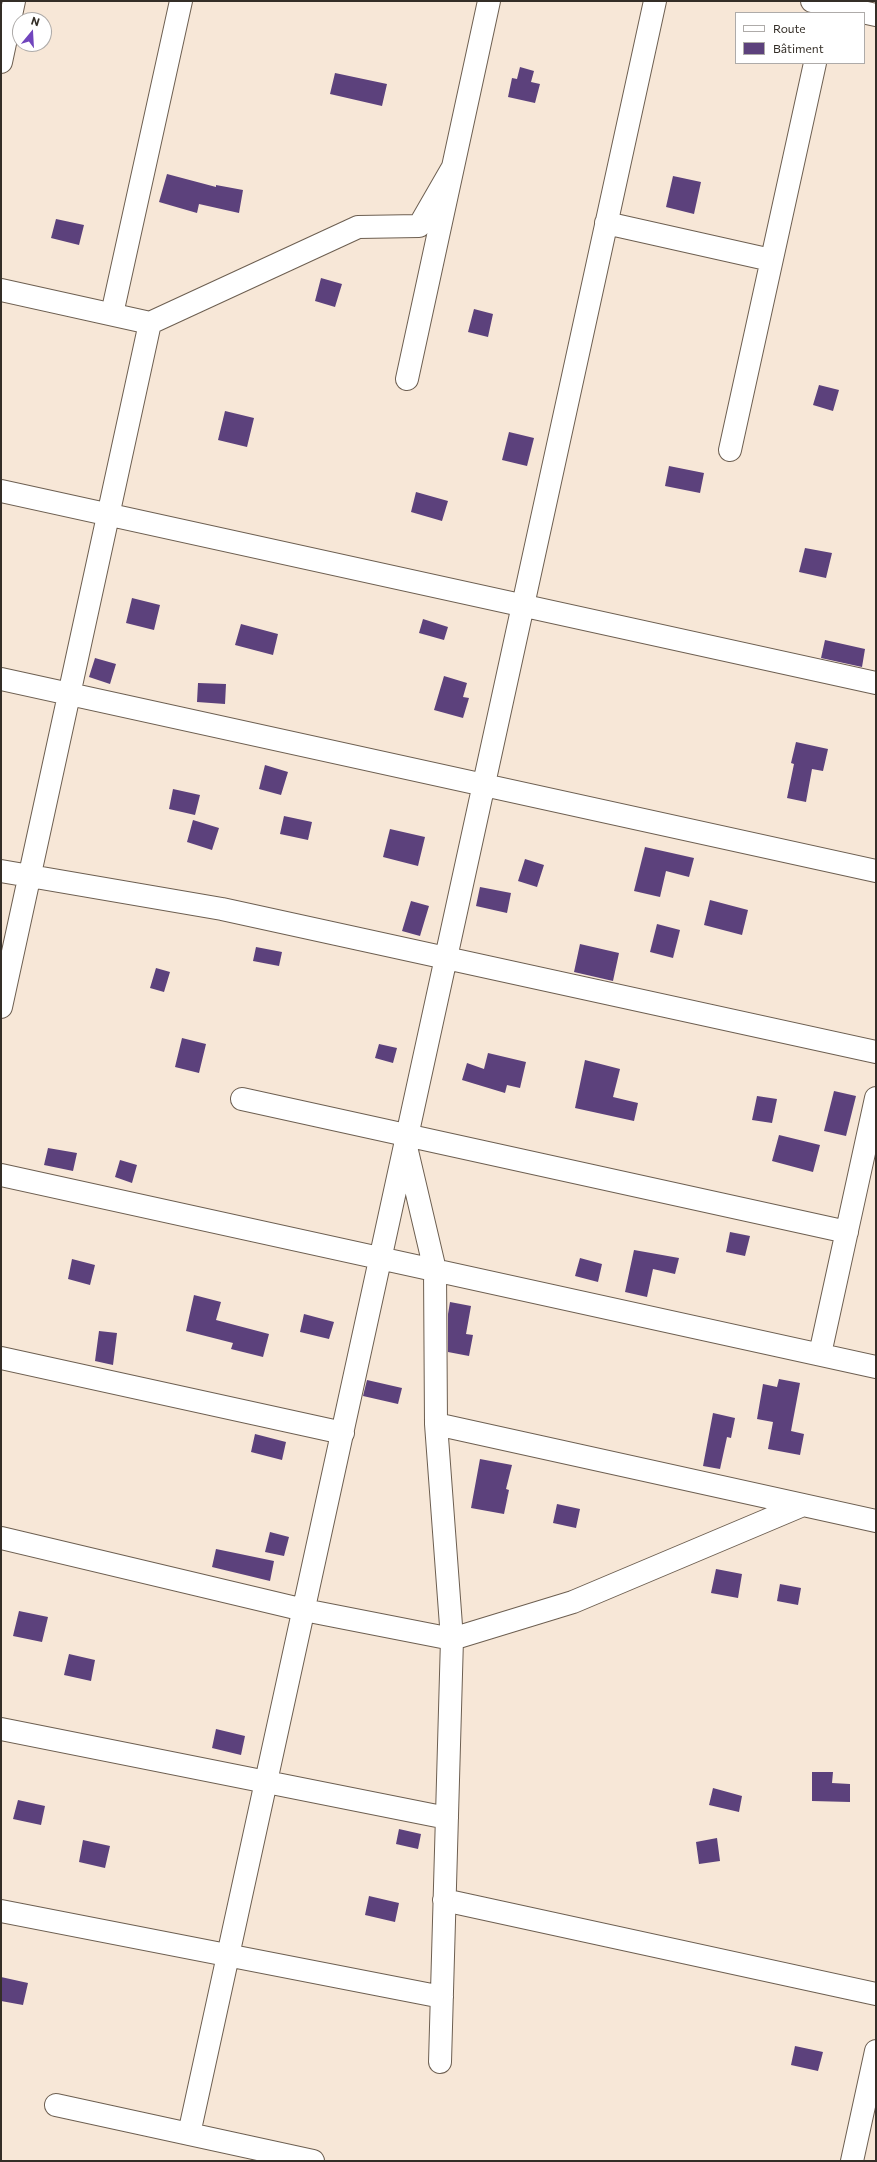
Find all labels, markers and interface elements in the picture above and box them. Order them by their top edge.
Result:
north arrow [12,12,52,52]
legend [735,12,865,64]
text: N [30,14,41,29]
text: Route [773,21,806,35]
text: Bâtiment [773,41,824,55]

